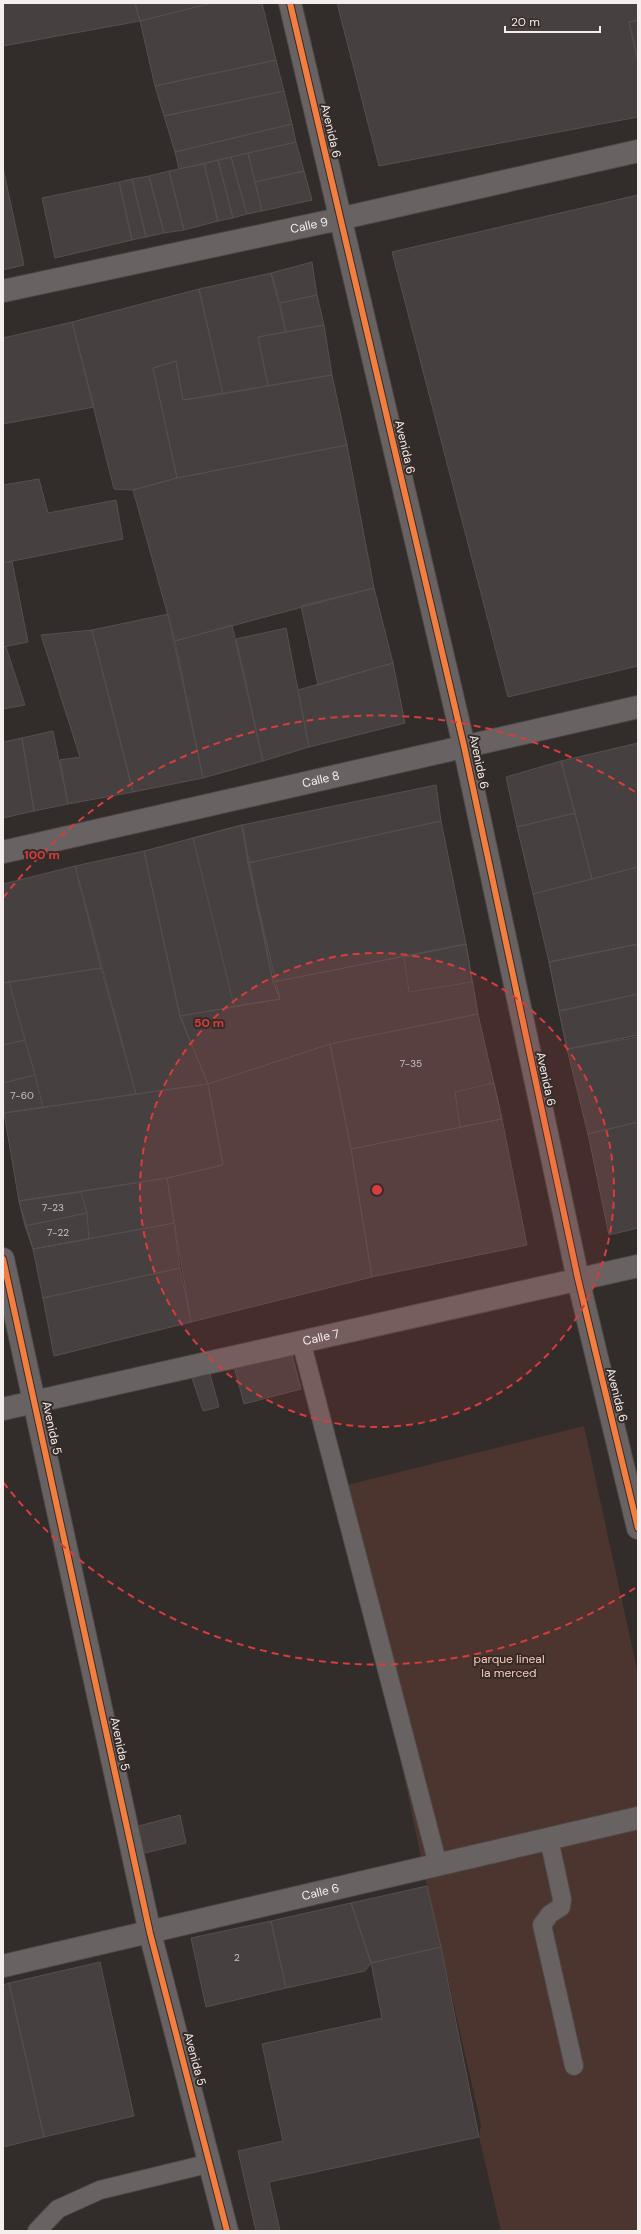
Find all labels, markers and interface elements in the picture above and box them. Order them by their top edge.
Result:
scale bar [505,8,600,34]
text: 20 m [511,14,540,30]
street label: Avenida 6 [317,103,345,159]
street label: Calle 9 [289,214,329,237]
street label: Avenida 6 [391,419,419,475]
street label: Avenida 6 [465,734,493,790]
street label: Calle 8 [301,767,341,791]
text: 100 m [24,847,60,863]
text: 50 m [194,1015,224,1031]
street label: Avenida 6 [532,1051,560,1107]
house number: 7-35 [400,1057,422,1070]
house number: 7-60 [10,1089,34,1102]
centre of rings [370,1183,384,1197]
house number: 7-23 [42,1201,64,1214]
house number: 7-22 [47,1226,69,1239]
street label: Calle 7 [301,1326,341,1349]
street label: Avenida 6 [603,1367,631,1423]
street label: Avenida 5 [39,1400,65,1456]
park label: parque lineal la merced [473,1651,545,1681]
street label: Avenida 5 [107,1716,133,1772]
street label: Calle 6 [300,1880,341,1904]
house number: 2 [234,1951,240,1964]
street label: Avenida 5 [180,2031,210,2087]

